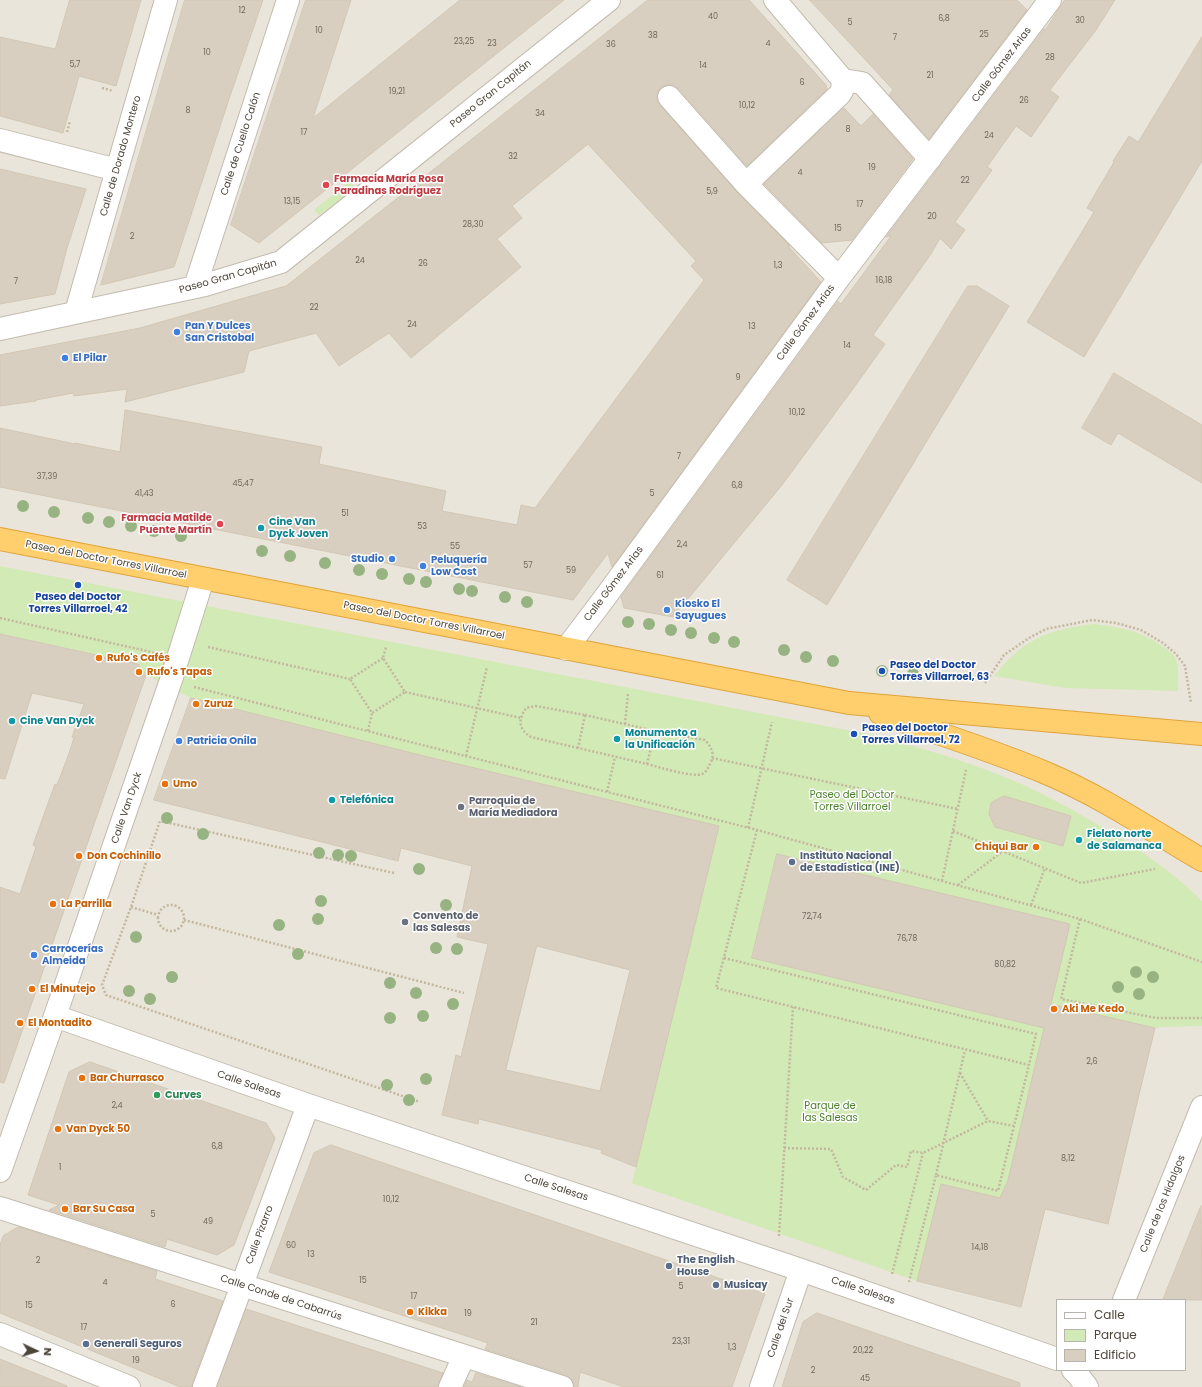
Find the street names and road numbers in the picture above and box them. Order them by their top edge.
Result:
street label: Calle Gómez Arias [970,25,1034,105]
street label: Paseo Gran Capitán [448,58,534,130]
street label: Calle de Cuello Calón [219,91,263,197]
street label: Calle de Dorado Montero [98,94,144,218]
street label: Paseo Gran Capitán [178,257,278,297]
street label: Calle Gómez Arias [774,283,838,363]
street label: Paseo del Doctor Torres Villarroel [24,538,188,582]
street label: Calle Gómez Arias [582,544,646,624]
street label: Paseo del Doctor Torres Villarroel [342,599,506,643]
street label: Calle Van Dyck [109,771,145,845]
street label: Calle Salesas [215,1068,283,1102]
street label: Calle de los Hidalgos [1138,1153,1188,1255]
street label: Calle Salesas [522,1172,590,1204]
street label: Calle Pizarro [244,1204,276,1266]
street label: Calle Conde de Cabarrús [219,1273,343,1323]
street label: Calle Salesas [829,1274,897,1308]
street label: Calle del Sur [765,1297,797,1359]

